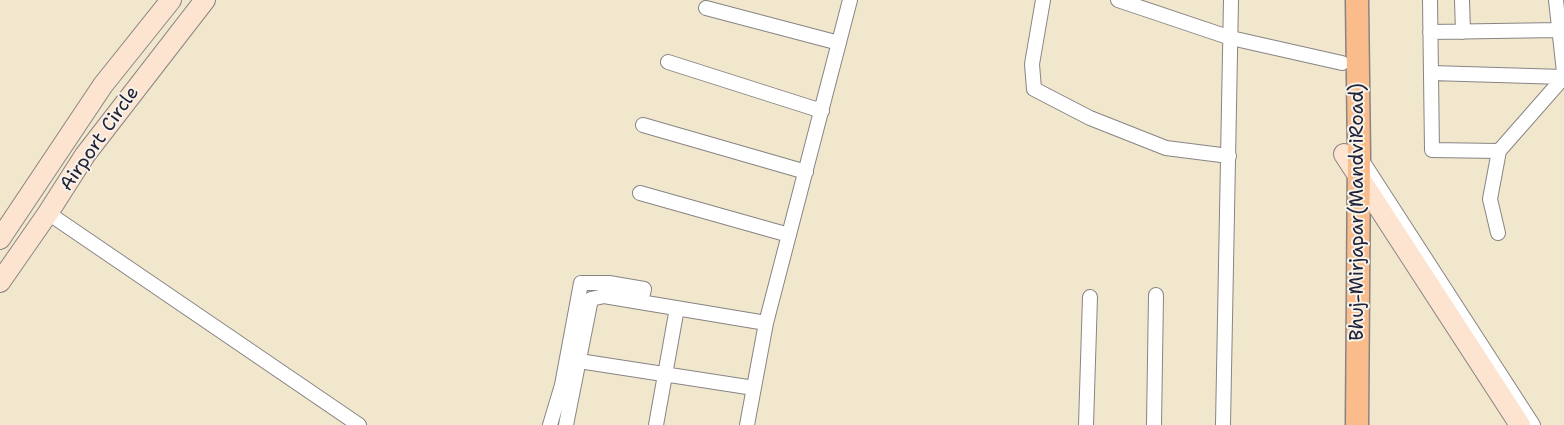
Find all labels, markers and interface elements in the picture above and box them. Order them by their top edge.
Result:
street label: Airport Circle [56,82,144,196]
street label: Bhuj-Mirjapar(MandviRoad) [1347,83,1369,341]

